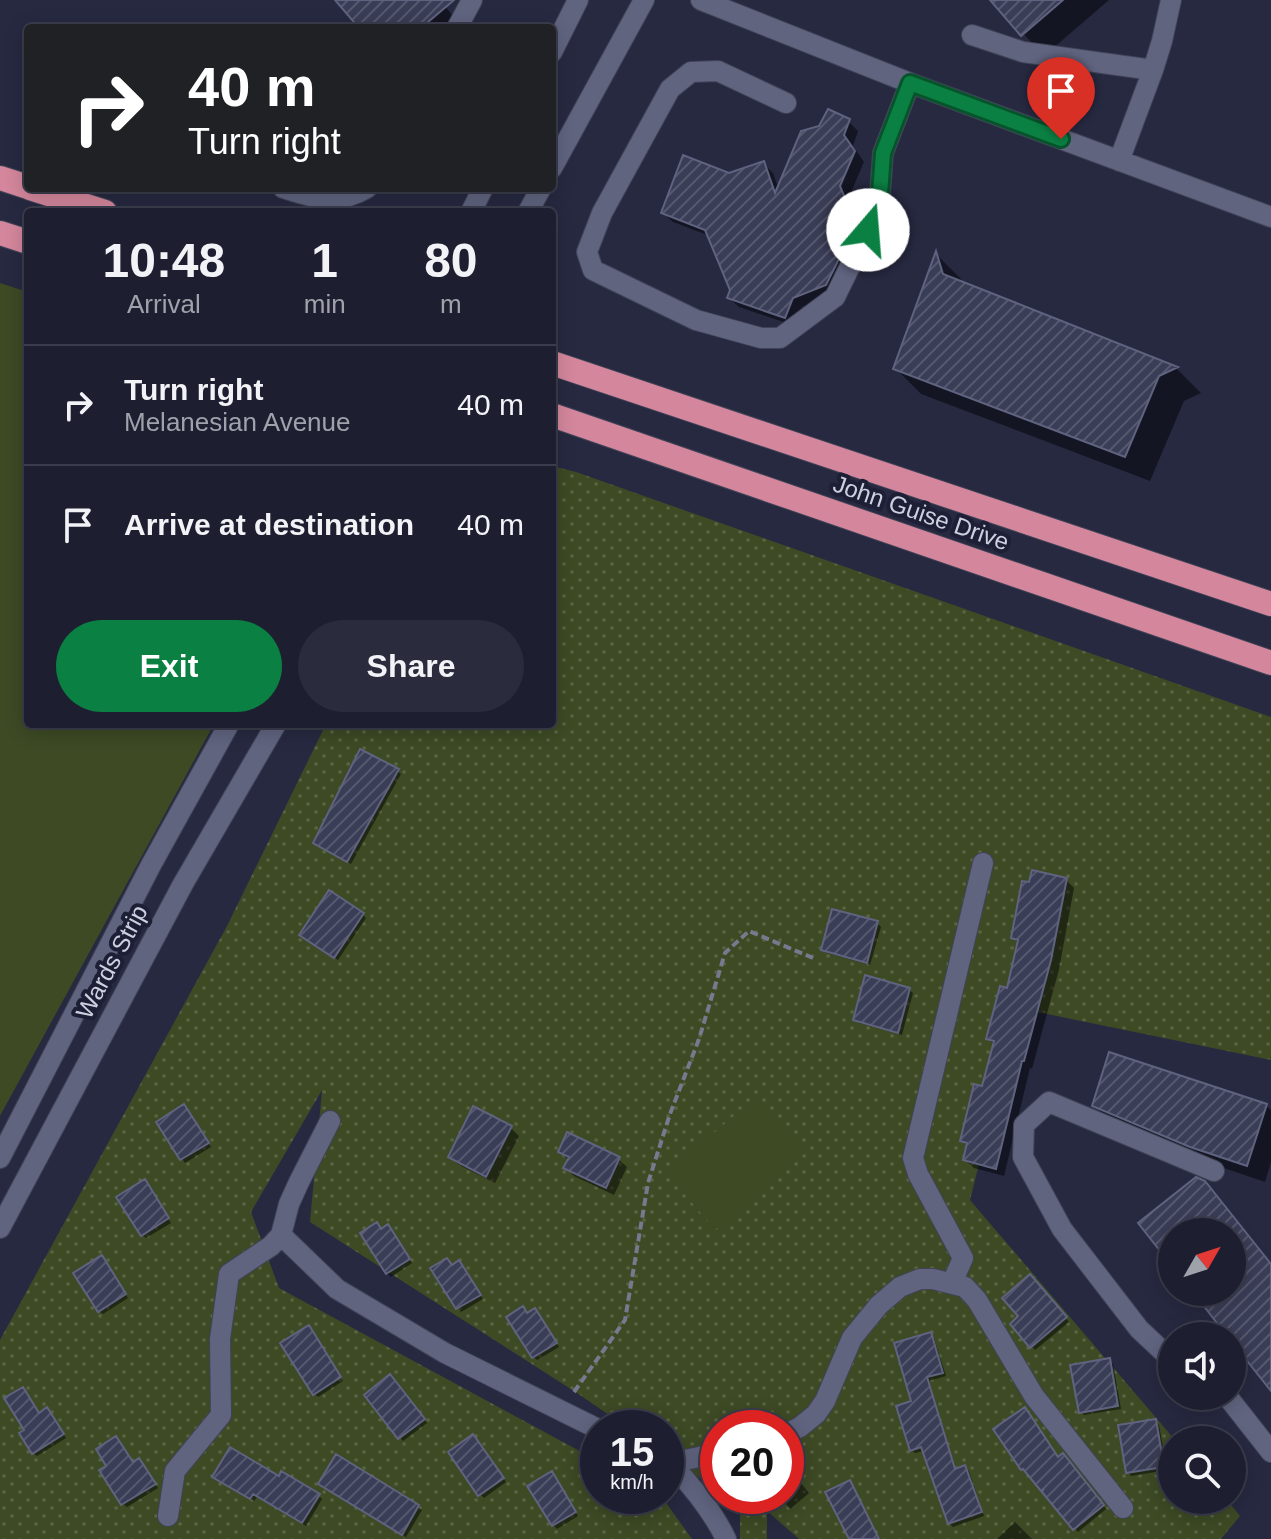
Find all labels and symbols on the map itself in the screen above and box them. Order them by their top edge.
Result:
pin [1027,57,1095,139]
position arrow [826,188,910,272]
street label: John Guise Drive [830,470,1013,555]
street label: Wards Strip [70,900,153,1023]
north arrow [1158,1218,1246,1306]
speed limit sign: 20 [700,1410,804,1514]

